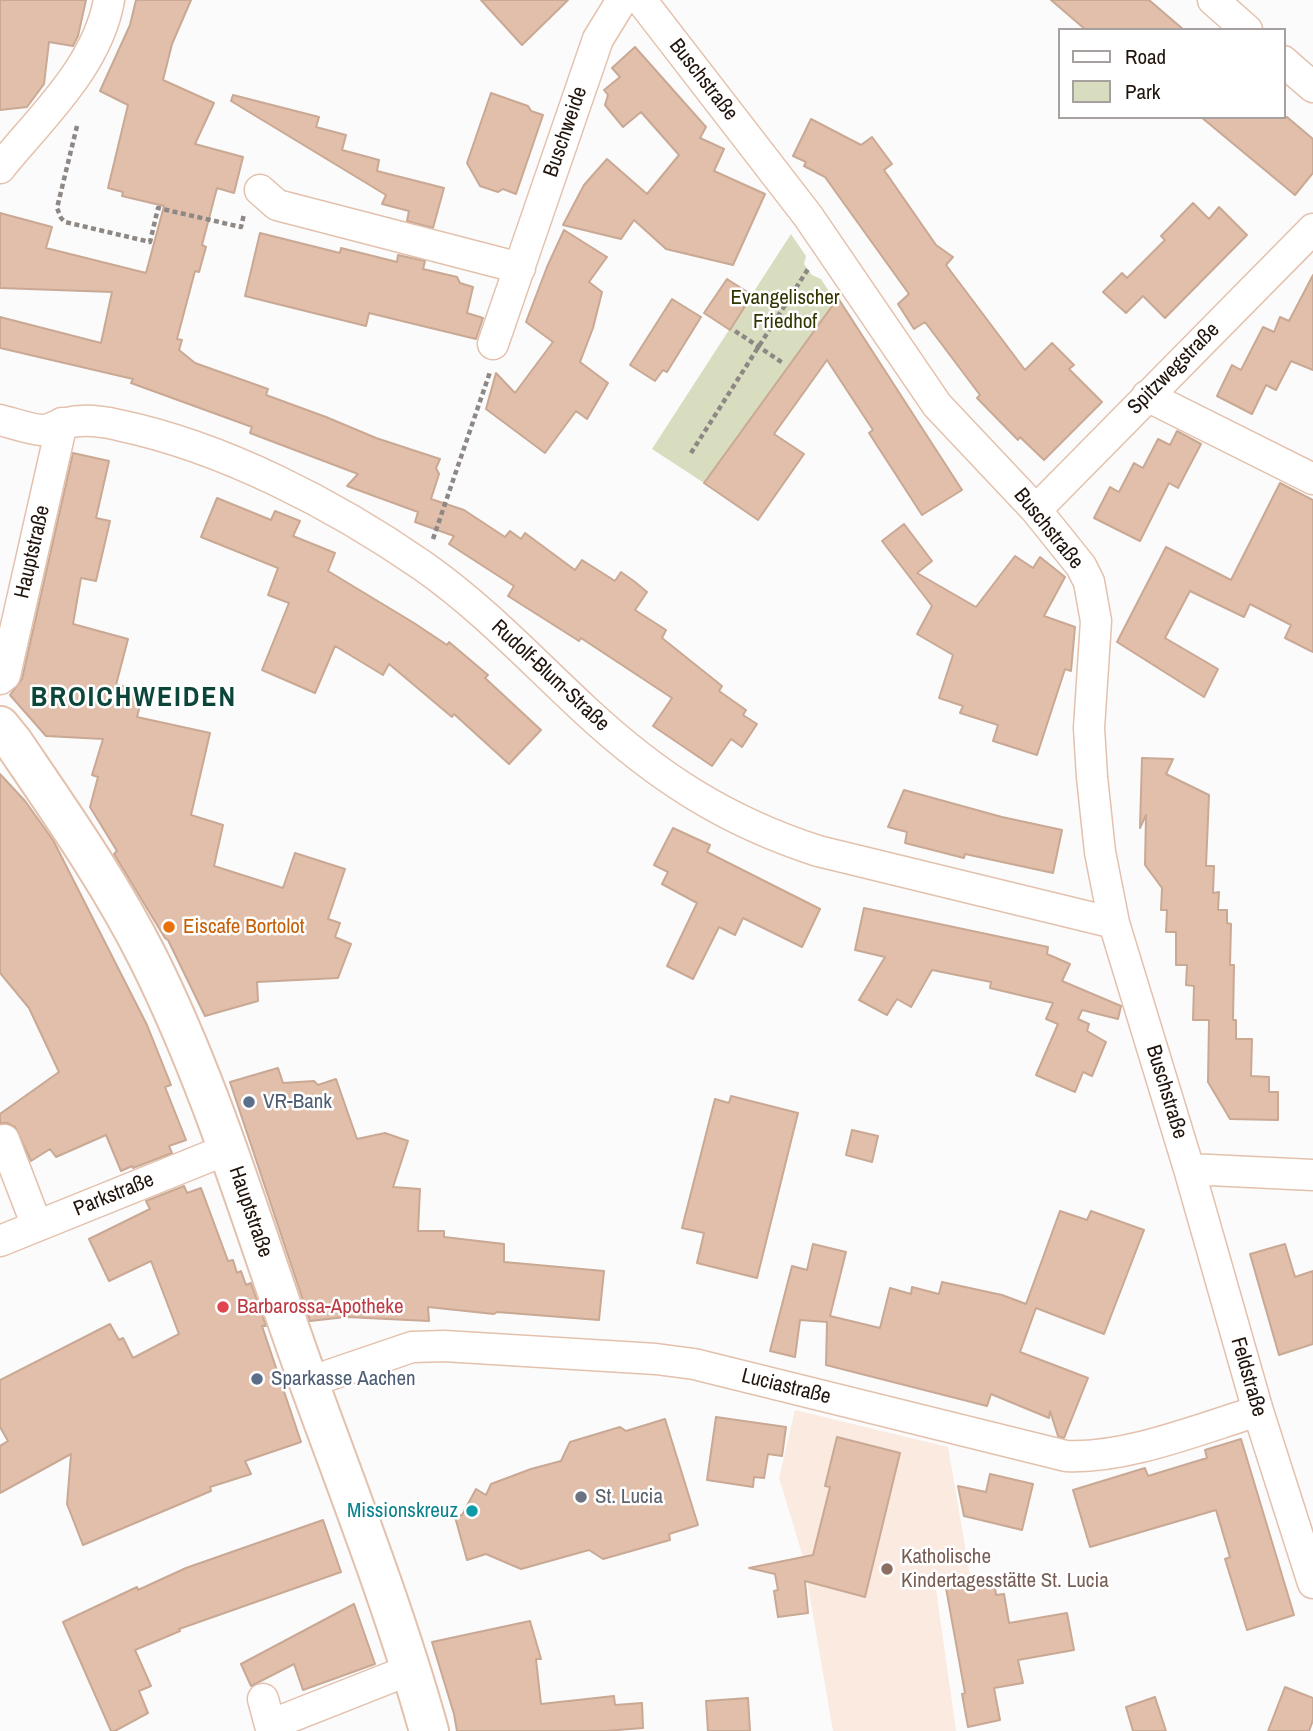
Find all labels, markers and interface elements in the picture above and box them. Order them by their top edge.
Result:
legend [1058,28,1285,119]
street label: Buschstraße [663,34,743,126]
text: Road [1125,42,1166,71]
text: Park [1125,77,1160,106]
street label: Buschweide [539,84,593,180]
park label: Evangelischer Friedhof [730,285,840,335]
street label: Spitzwegstraße [1123,318,1225,420]
street label: Buschstraße [1008,484,1088,574]
street label: Hauptstraße [10,503,56,601]
street label: Rudolf-Blum-Straße [486,615,614,737]
district label: BROICHWEIDEN [32,681,236,715]
place label: Eiscafe Bortolot [183,914,305,940]
marker: Eiscafe Bortolot [161,919,177,935]
street label: Buschstraße [1140,1042,1192,1142]
place label: VR-Bank [263,1089,332,1115]
marker: VR-Bank [241,1094,257,1110]
street label: Hauptstraße [223,1163,277,1261]
street label: Parkstraße [70,1168,158,1222]
place label: Barbarossa-Apotheke [237,1294,404,1320]
marker: Barbarossa-Apotheke [215,1299,231,1315]
street label: Feldstraße [1225,1334,1271,1420]
street label: Luciastraße [739,1364,833,1410]
place label: Sparkasse Aachen [271,1366,416,1392]
marker: Sparkasse Aachen [249,1371,265,1387]
place label: St. Lucia [595,1484,663,1510]
marker: St. Lucia [573,1489,589,1505]
place label: Missionskreuz [347,1498,458,1524]
marker: Missionskreuz [464,1503,480,1519]
place label: Katholische Kindertagesstätte St. Lucia [901,1544,1109,1594]
marker: Katholische Kindertagesstätte St. Lucia [879,1561,895,1577]

